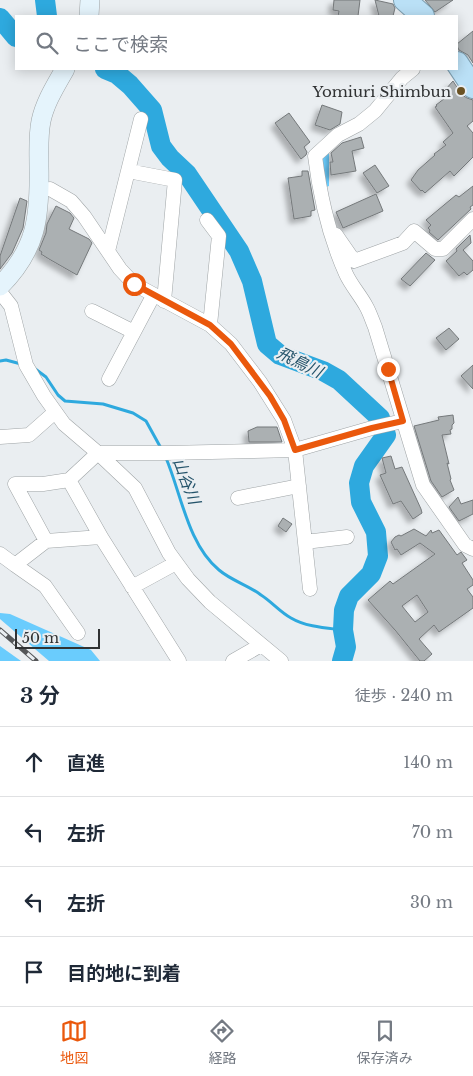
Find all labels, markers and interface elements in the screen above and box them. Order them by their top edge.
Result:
search box [15,15,458,70]
icon: search [33,29,61,57]
text: ここで検索 [73,33,168,56]
place label: Yomiuri Shimbun [311,82,451,101]
marker: Yomiuri Shimbun [455,85,467,97]
route start [123,273,146,296]
water label: 飛鳥川 [274,342,328,382]
route end [377,358,400,381]
water label: 山谷川 [169,455,206,509]
scale bar [15,626,100,649]
text: 50 m [22,629,59,647]
text: 3 分 [20,683,60,709]
text: 徒歩 · 240 m [355,685,453,705]
icon: ahead [20,748,48,776]
text: 直進 [67,752,105,775]
text: 140 m [403,752,453,772]
icon: left [20,818,48,846]
text: 左折 [67,822,105,845]
text: 70 m [412,822,453,842]
icon: left [20,888,48,916]
text: 左折 [67,892,105,915]
text: 30 m [410,892,453,912]
icon: arrive [20,958,48,986]
text: 目的地に到着 [67,962,181,985]
tab: 地図 [60,1017,88,1067]
tab: 経路 [208,1017,236,1067]
tab: 保存済み [357,1017,413,1067]

